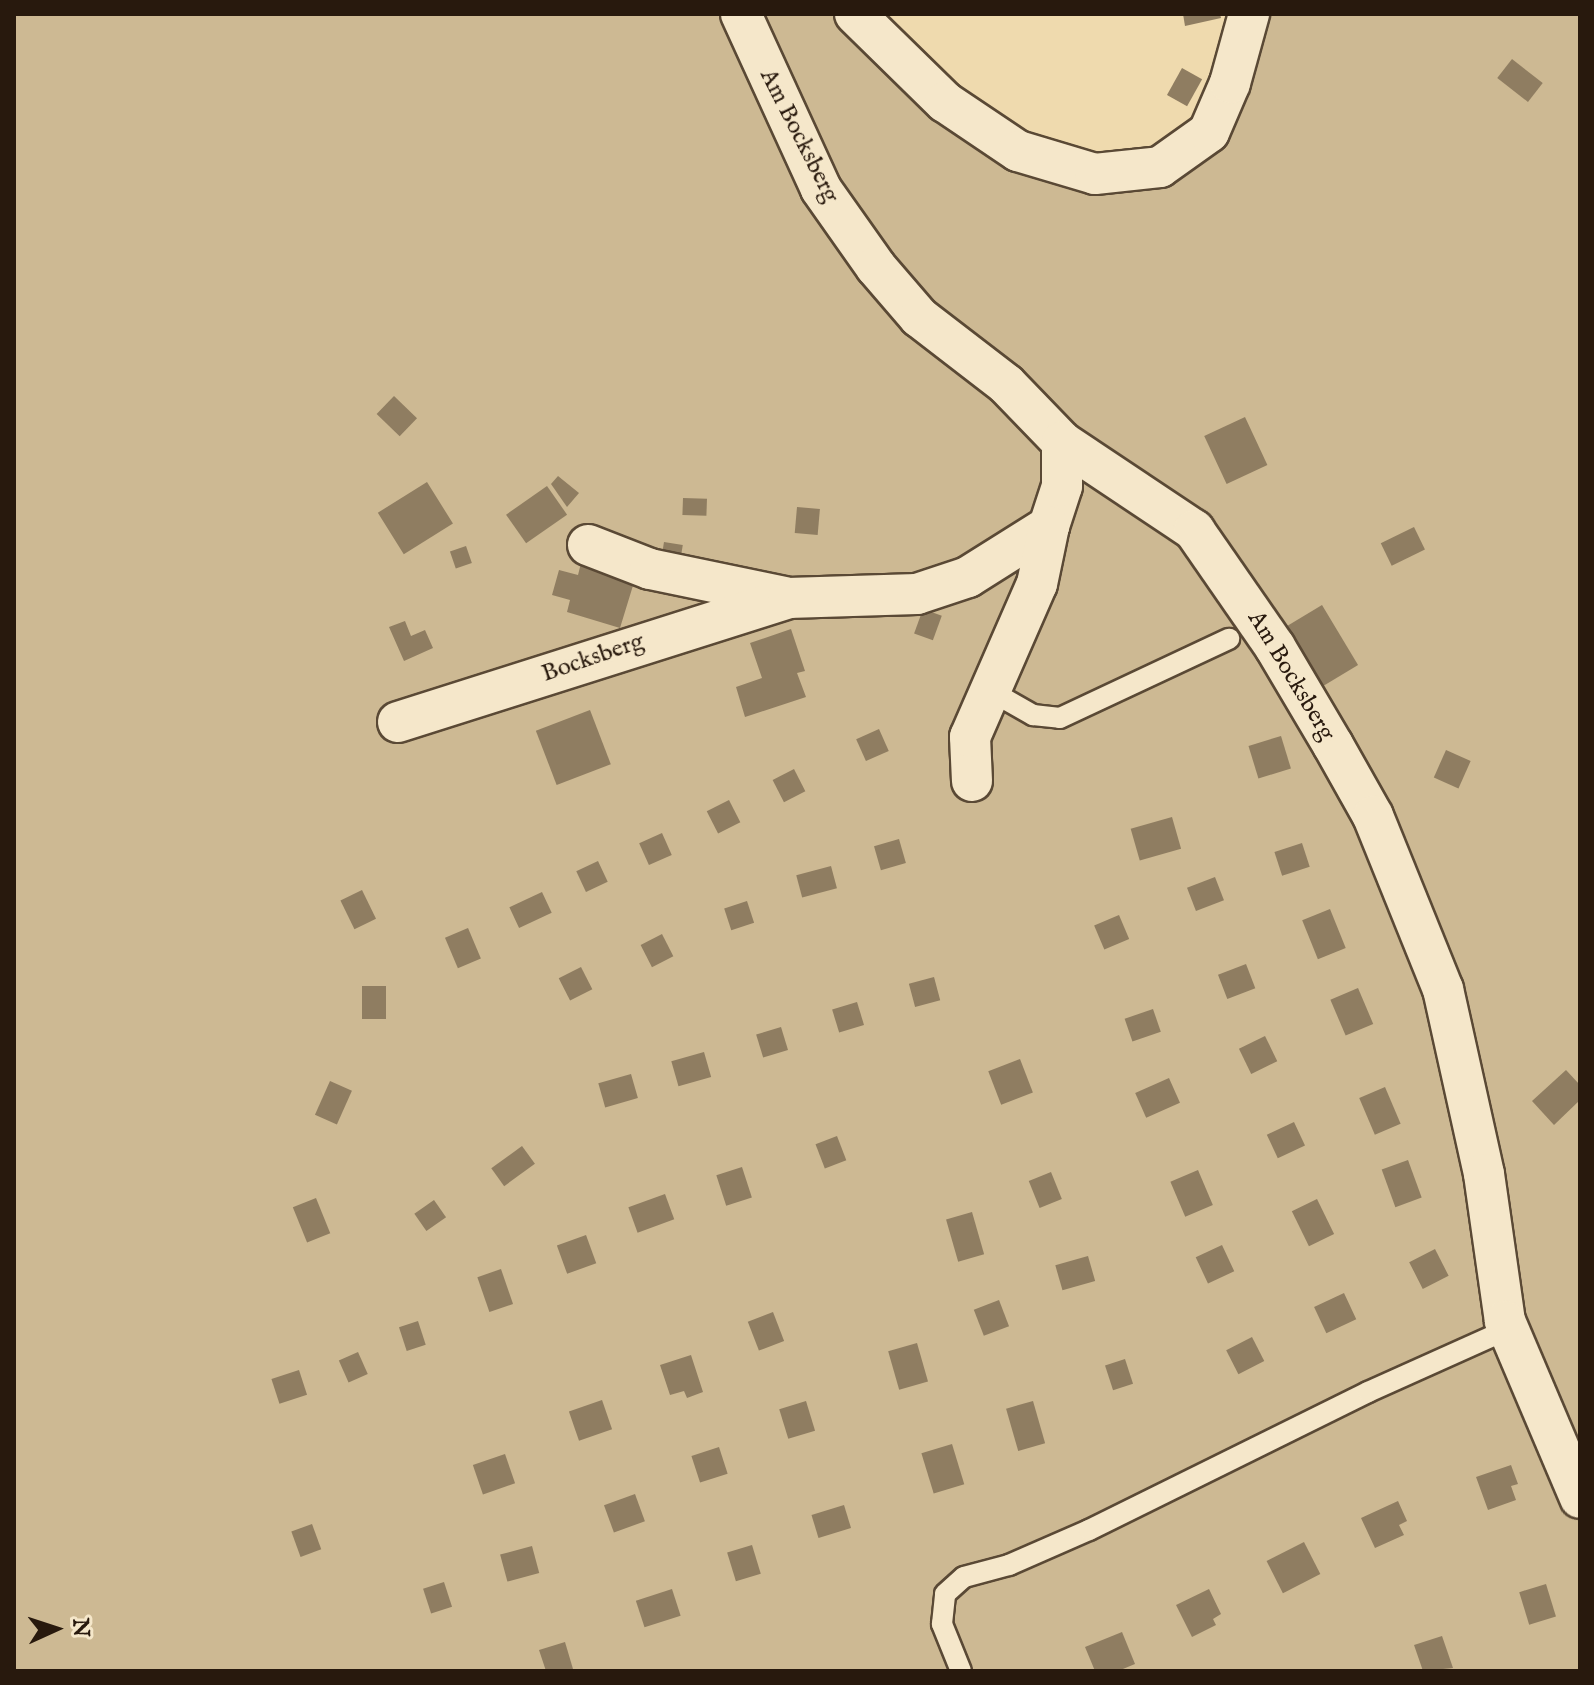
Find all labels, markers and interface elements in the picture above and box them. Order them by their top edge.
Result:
street label: Am Bocksberg [753,64,845,208]
street label: Am Bocksberg [1241,606,1341,746]
street label: Bocksberg [538,627,648,689]
north arrow [16,1589,96,1669]
text: N [65,1617,94,1638]

